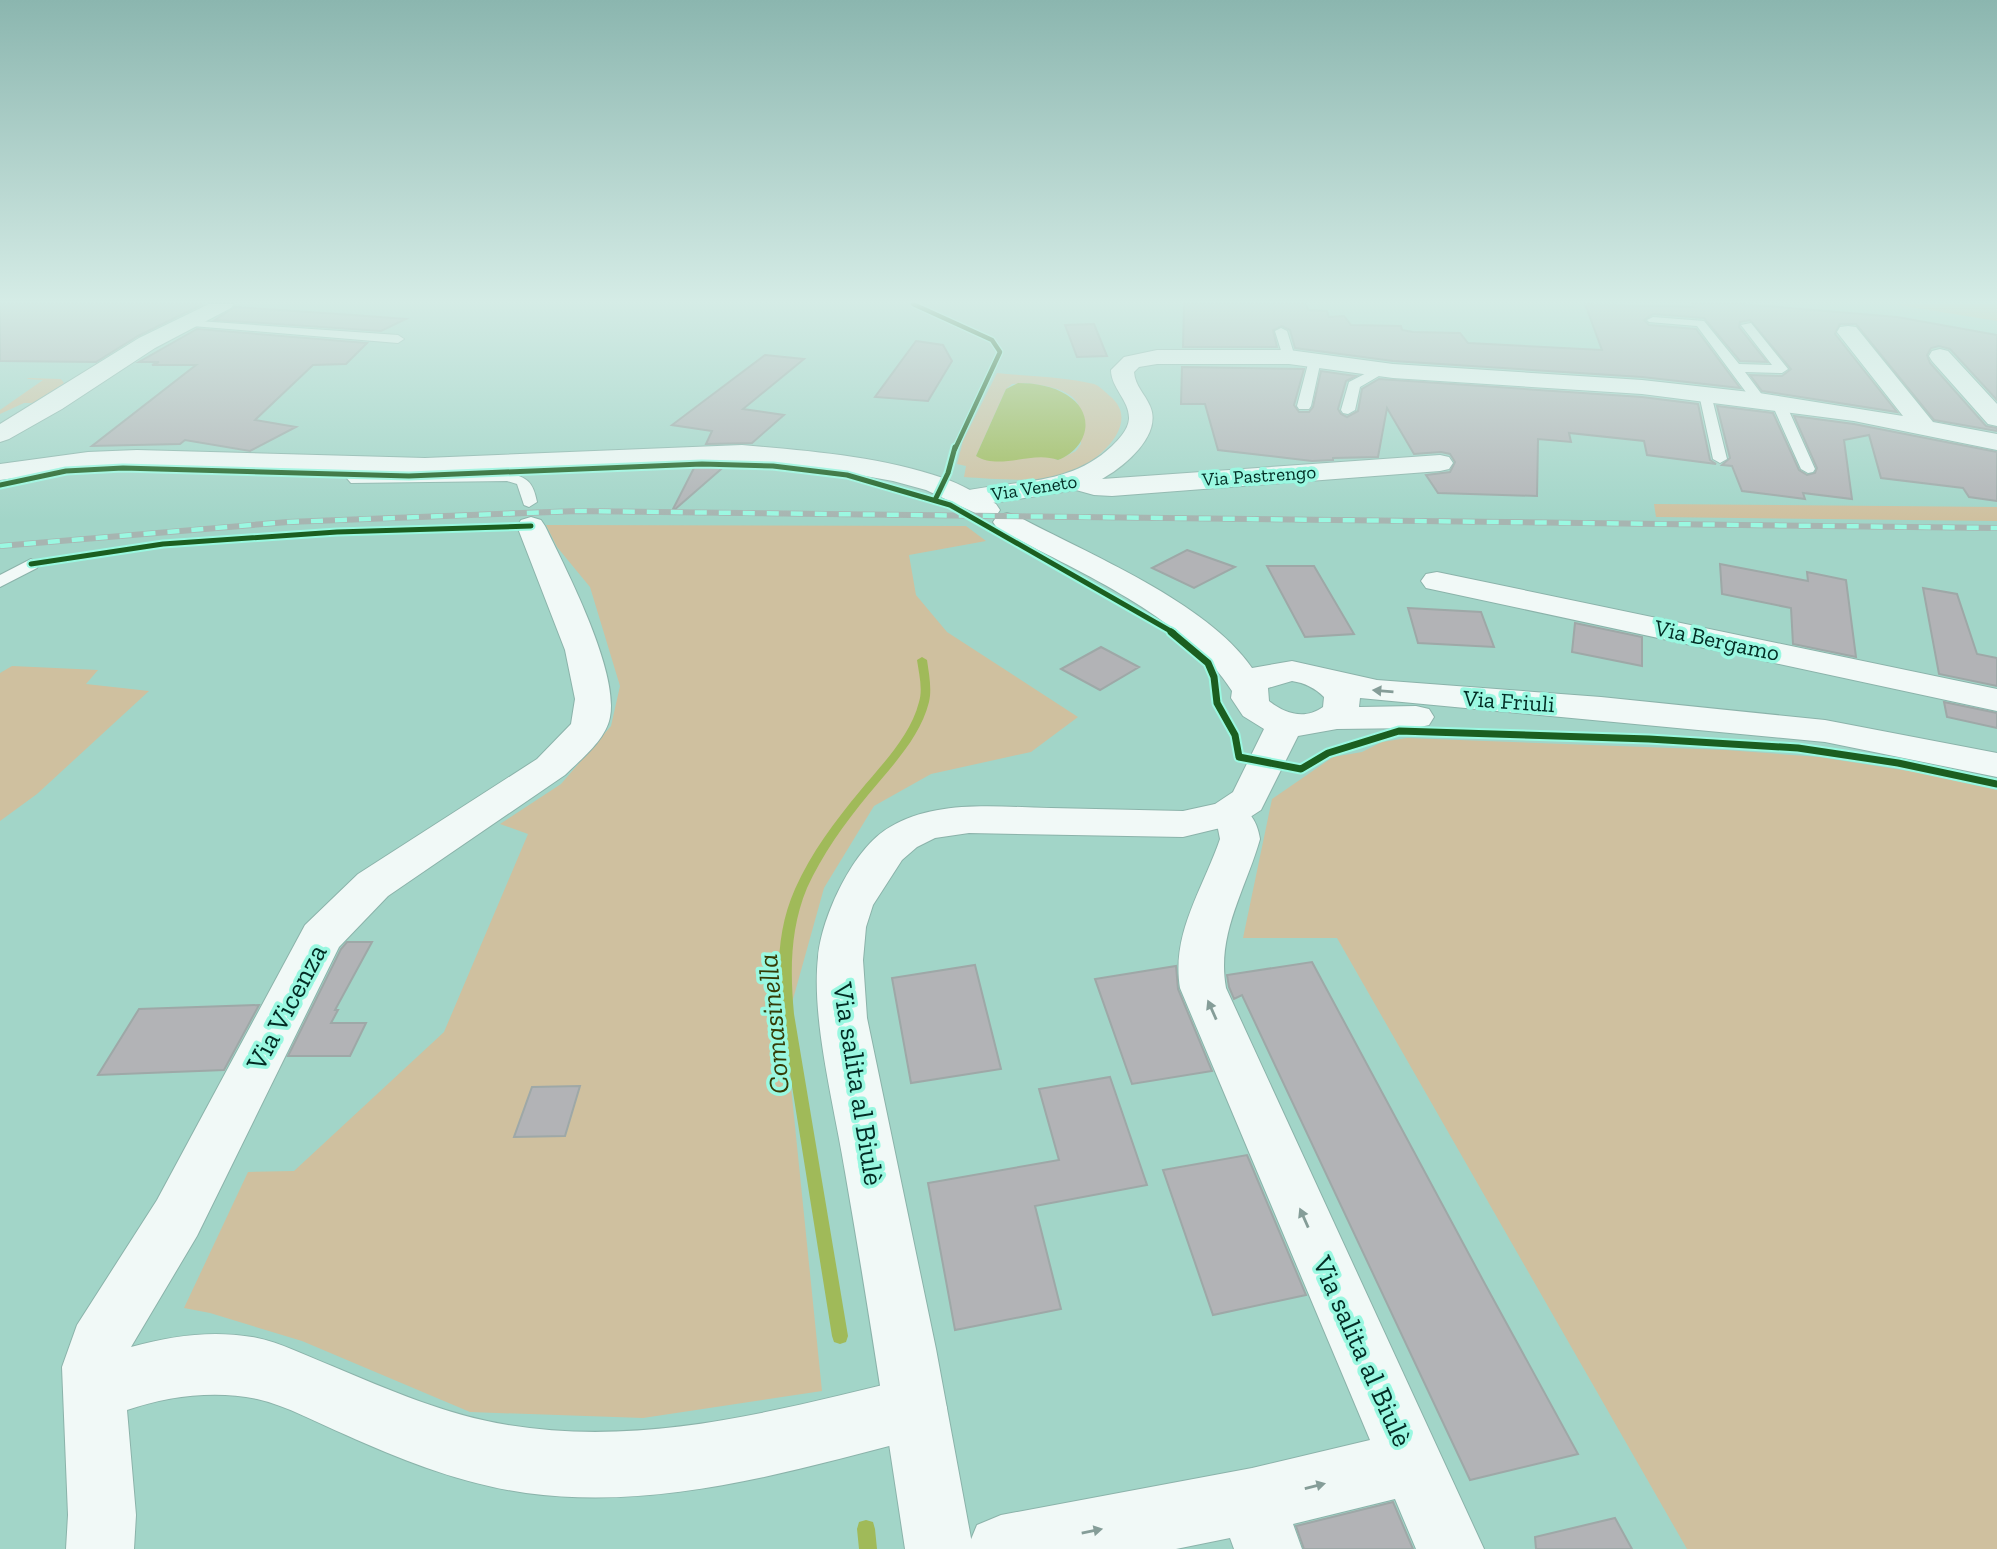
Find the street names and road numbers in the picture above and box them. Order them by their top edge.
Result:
street label: Via Pastrengo [1200,460,1317,491]
street label: Via Veneto [988,469,1079,506]
street label: Via Bergamo [1651,613,1782,667]
street label: Via Friuli [1461,684,1556,718]
street label: Via Vicenza [239,938,334,1077]
street label: Via salita al Biulè [826,979,891,1188]
street label: Via salita al Biulè [1305,1250,1419,1452]

